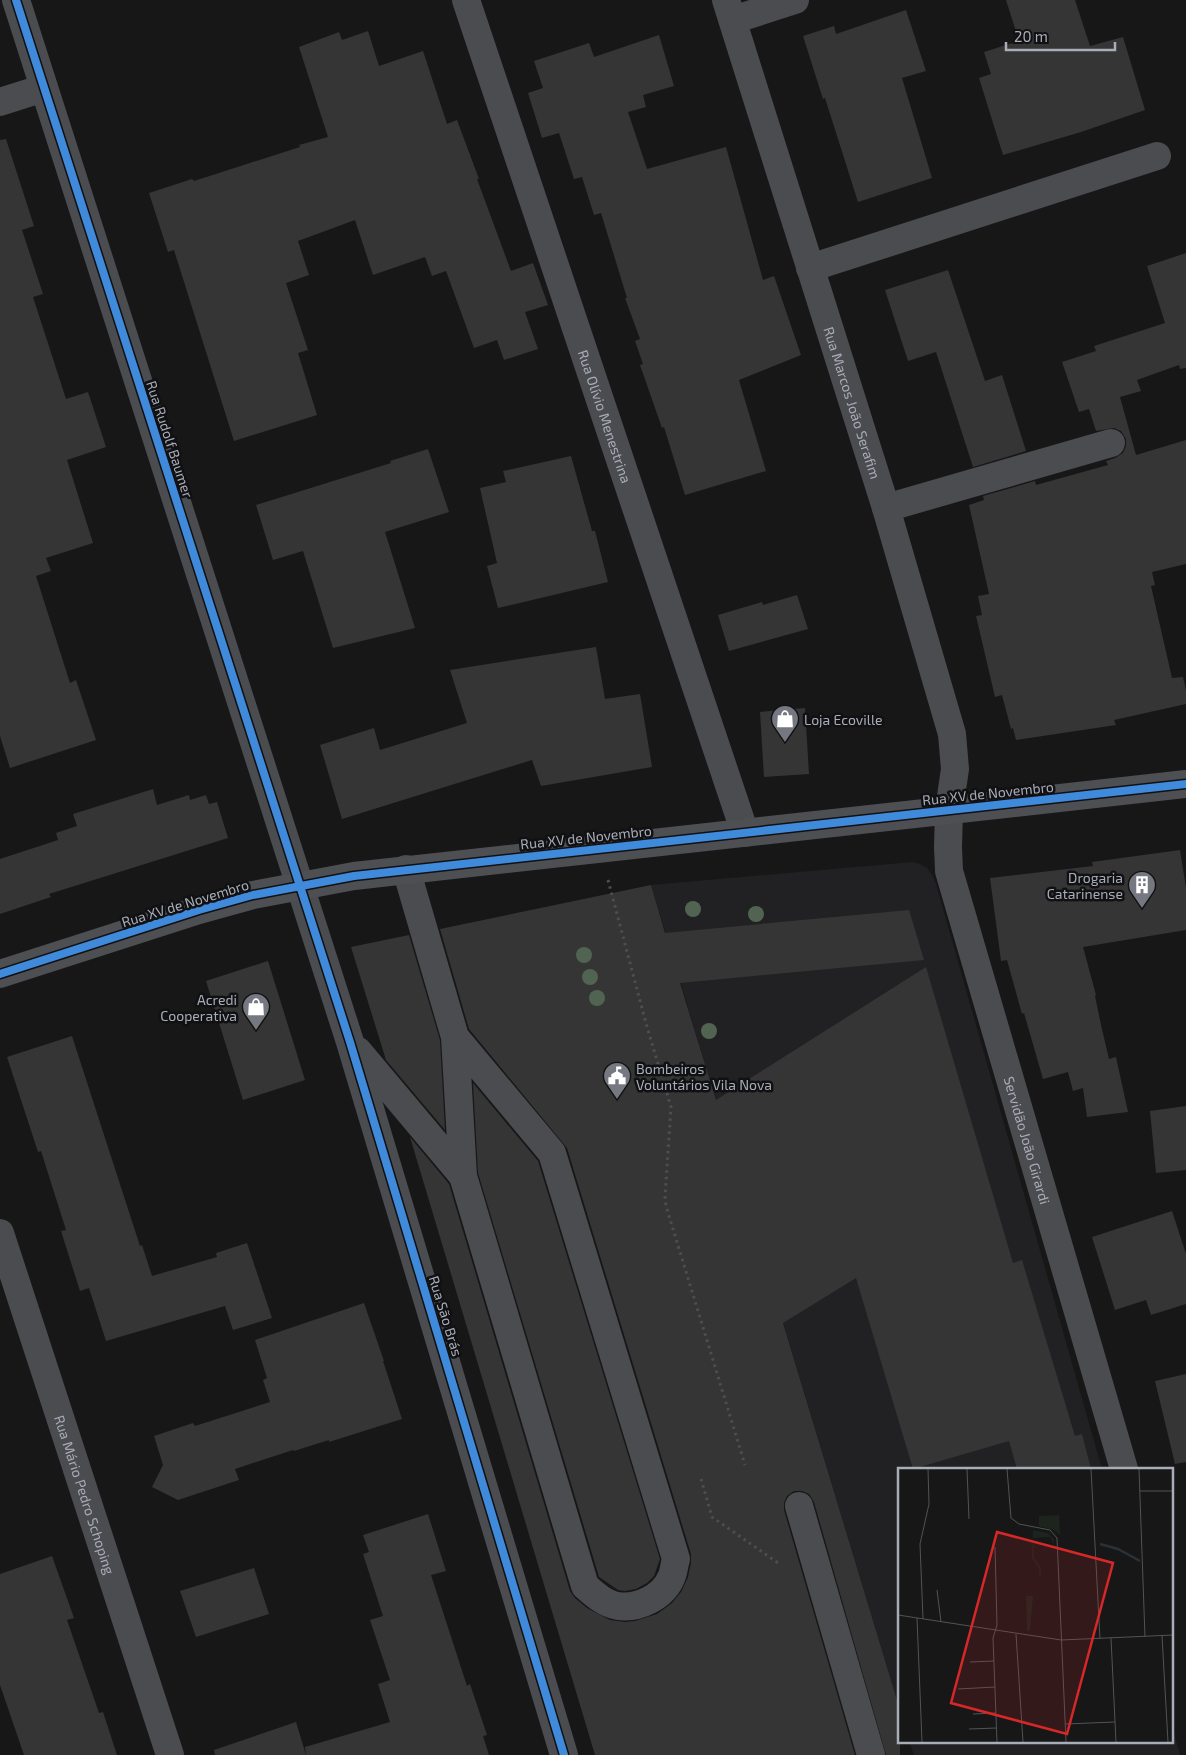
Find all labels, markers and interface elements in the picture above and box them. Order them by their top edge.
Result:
scale bar [1006,20,1115,52]
text: 20 m [1014,27,1048,45]
street label: Rua Marcos João Serafim [821,324,885,481]
street label: Rua Olívio Menestrina [575,347,636,485]
street label: Rua Rudolf Baumer [143,378,197,500]
shop icon: Loja Ecoville [770,704,800,743]
place label: Loja Ecoville [804,711,883,728]
street label: Rua XV de Novembro [921,778,1055,808]
street label: Rua XV de Novembro [519,822,653,852]
place label: Drogaria Catarinense [1047,869,1123,902]
building icon: Drogaria Catarinense [1127,870,1157,909]
street label: Rua XV de Novembro [119,876,251,930]
place label: Acredi Cooperativa [160,991,237,1024]
shop icon: Acredi Cooperativa [241,992,271,1031]
place label: Bombeiros Voluntários Vila Nova [636,1060,772,1093]
public building icon: Bombeiros Voluntários Vila Nova [602,1061,632,1100]
street label: Servidão João Girardi [1001,1074,1055,1206]
street label: Rua São Brás [426,1274,466,1358]
street label: Rua Mário Pedro Schoping [51,1413,119,1576]
inset map [898,1468,1174,1742]

